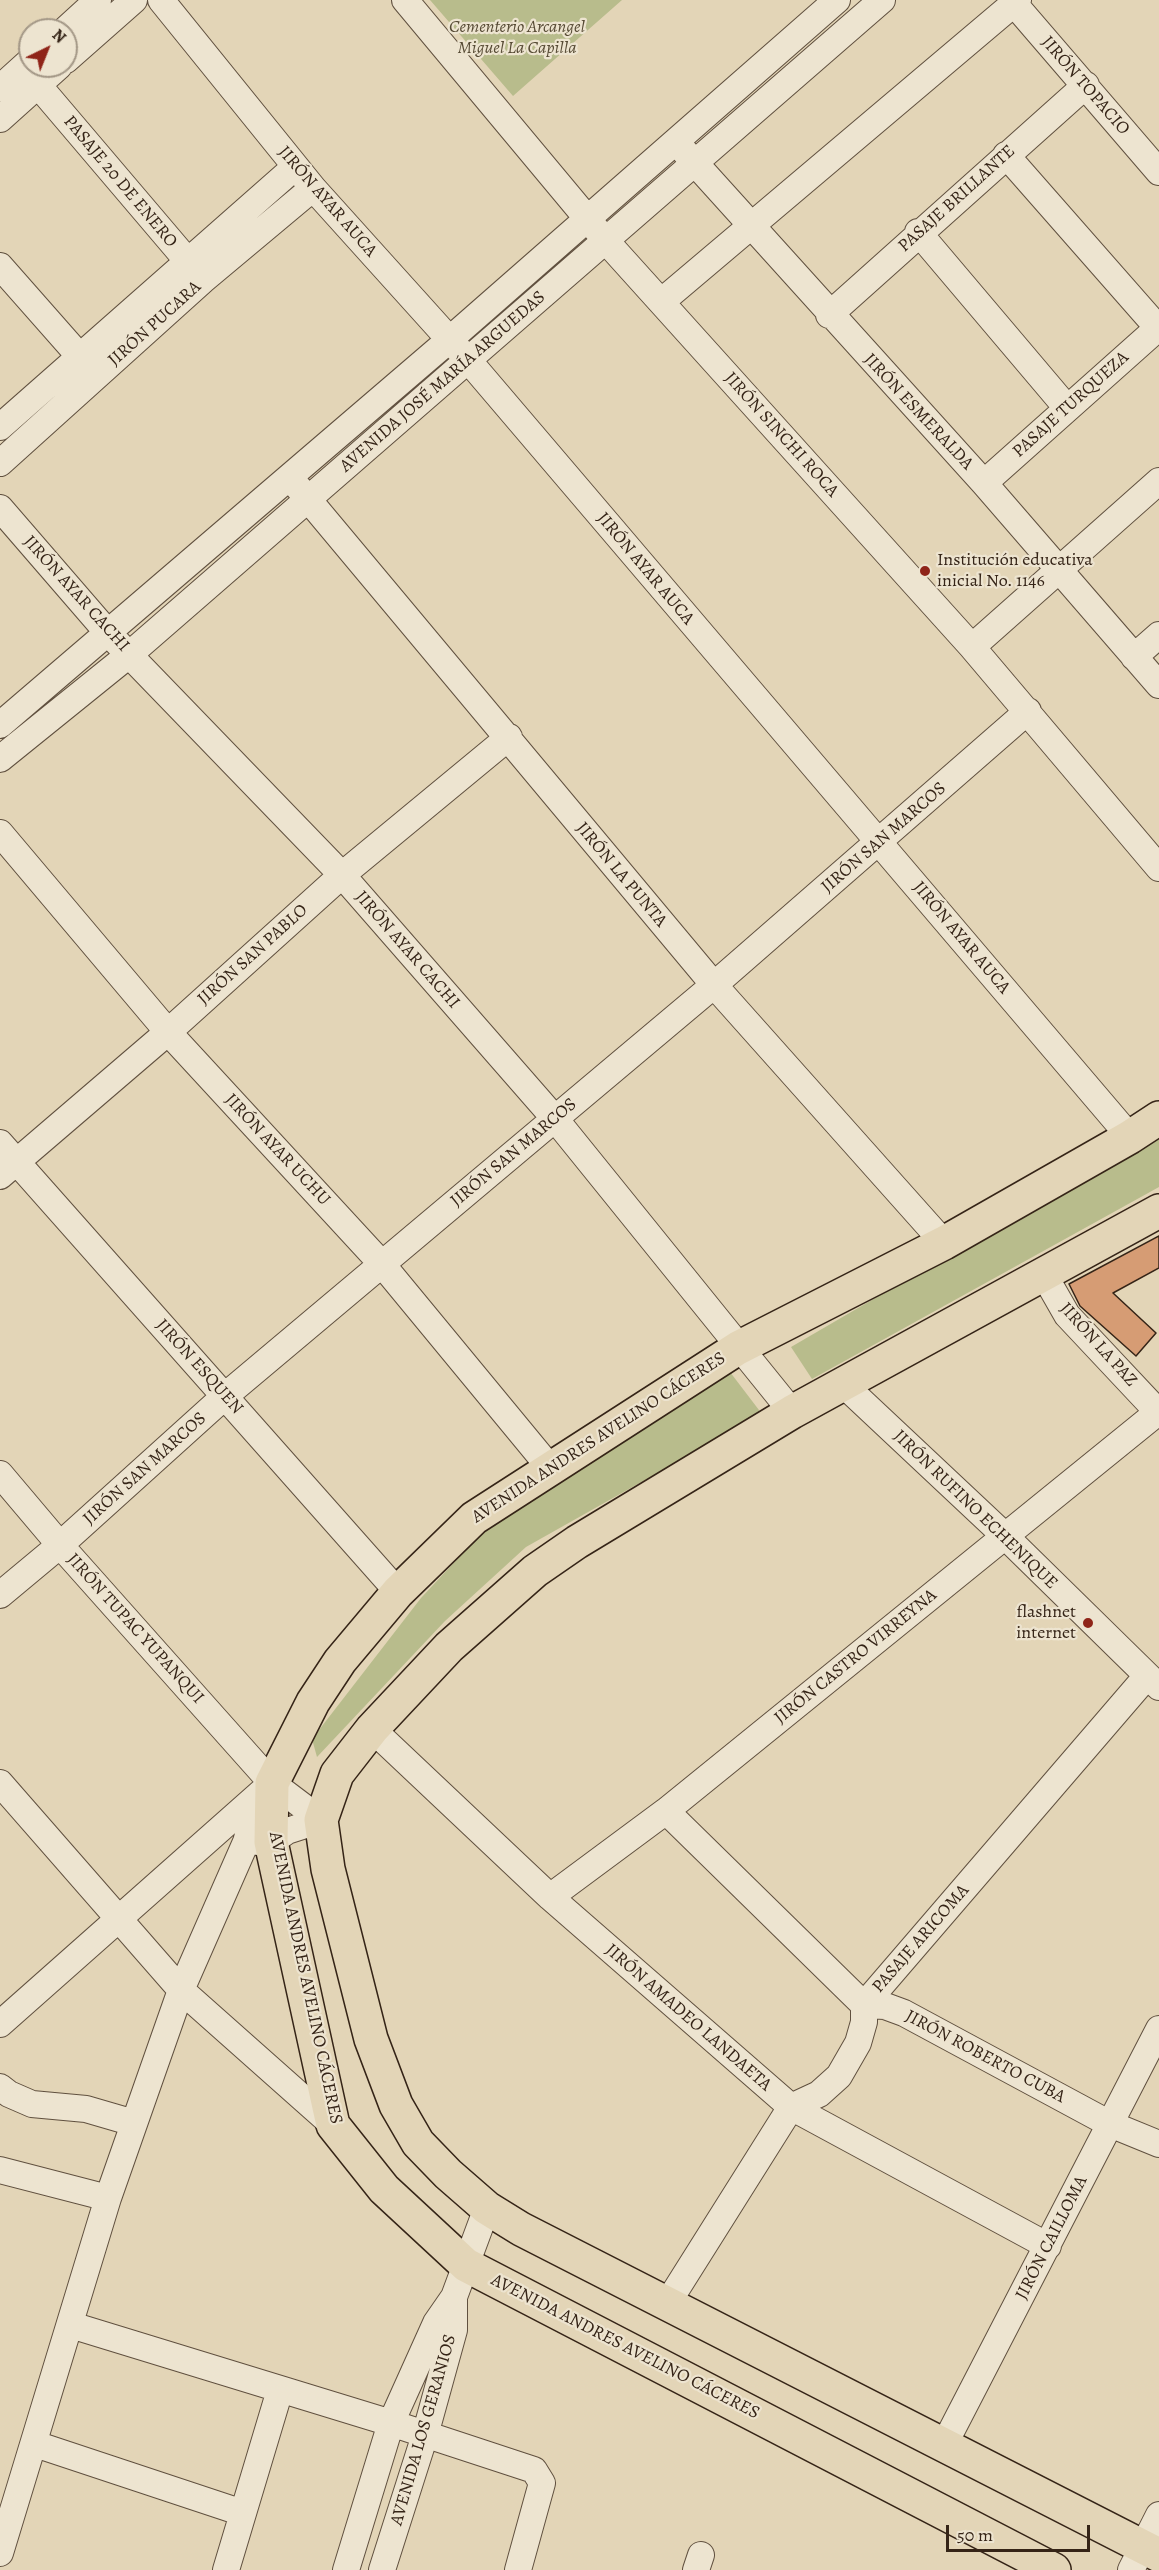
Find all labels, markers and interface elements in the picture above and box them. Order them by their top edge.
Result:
park label: Cementerio Arcangel Miguel La Capilla [449,17,585,60]
north arrow [18,18,78,78]
text: N [47,24,71,48]
street label: JIRÓN TOPACIO [1036,32,1134,140]
street label: PASAJE 20 DE ENERO [58,112,182,252]
street label: PASAJE BRILLANTE [894,141,1020,257]
street label: JIRÓN AYAR AUCA [273,142,381,262]
street label: JIRÓN PUCARA [104,277,206,371]
street label: AVENIDA JOSÉ MARÍA ARGUEDAS [336,287,550,477]
street label: PASAJE TURQUEZA [1008,347,1134,463]
street label: JIRÓN ESMERALDA [859,349,977,475]
street label: JIRÓN SINCHI ROCA [719,368,843,502]
street label: JIRÓN AYAR AUCA [592,508,698,630]
street label: JIRÓN AYAR CACHI [18,532,134,656]
place label: Institución educativa inicial No. 1146 [937,550,1093,592]
marker: Institución educativa inicial No. 1146 [918,564,932,578]
street label: JIRÓN SAN MARCOS [817,778,951,898]
street label: JIRÓN LA PUNTA [571,818,671,932]
street label: JIRÓN AYAR AUCA [908,877,1014,999]
street label: JIRÓN AYAR CACHI [350,887,464,1013]
street label: JIRÓN SAN PABLO [193,900,313,1010]
street label: JIRÓN AYAR UCHU [220,1090,334,1210]
street label: JIRÓN SAN MARCOS [446,1094,582,1212]
street label: JIRÓN LA PAZ [1055,1298,1141,1392]
street label: JIRÓN ESQUEN [151,1315,247,1419]
street label: AVENIDA ANDRES AVELINO CÁCERES [468,1348,730,1528]
street label: JIRÓN SAN MARCOS [79,1408,211,1530]
street label: JIRÓN RUFINO ECHENIQUE [888,1426,1062,1594]
street label: JIRÓN TUPAC YUPANQUI [62,1549,208,1709]
street label: JIRÓN CASTRO VIRREYNA [771,1585,941,1729]
place label: flashnet internet [1016,1602,1076,1644]
marker: flashnet internet [1081,1616,1095,1630]
street label: AVENIDA ANDRES AVELINO CÁCERES [263,1830,347,2126]
street label: PASAJE ARICOMA [868,1880,974,1998]
street label: JIRÓN AMADEO LANDAETA [600,1940,776,2096]
street label: JIRÓN ROBERTO CUBA [901,2006,1069,2108]
street label: JIRÓN CAILLOMA [1011,2172,1093,2304]
street label: AVENIDA ANDRES AVELINO CÁCERES [487,2270,763,2424]
street label: AVENIDA LOS GERANIOS [386,2332,462,2528]
scale bar [949,2513,1093,2551]
text: 50 m [957,2523,993,2547]

